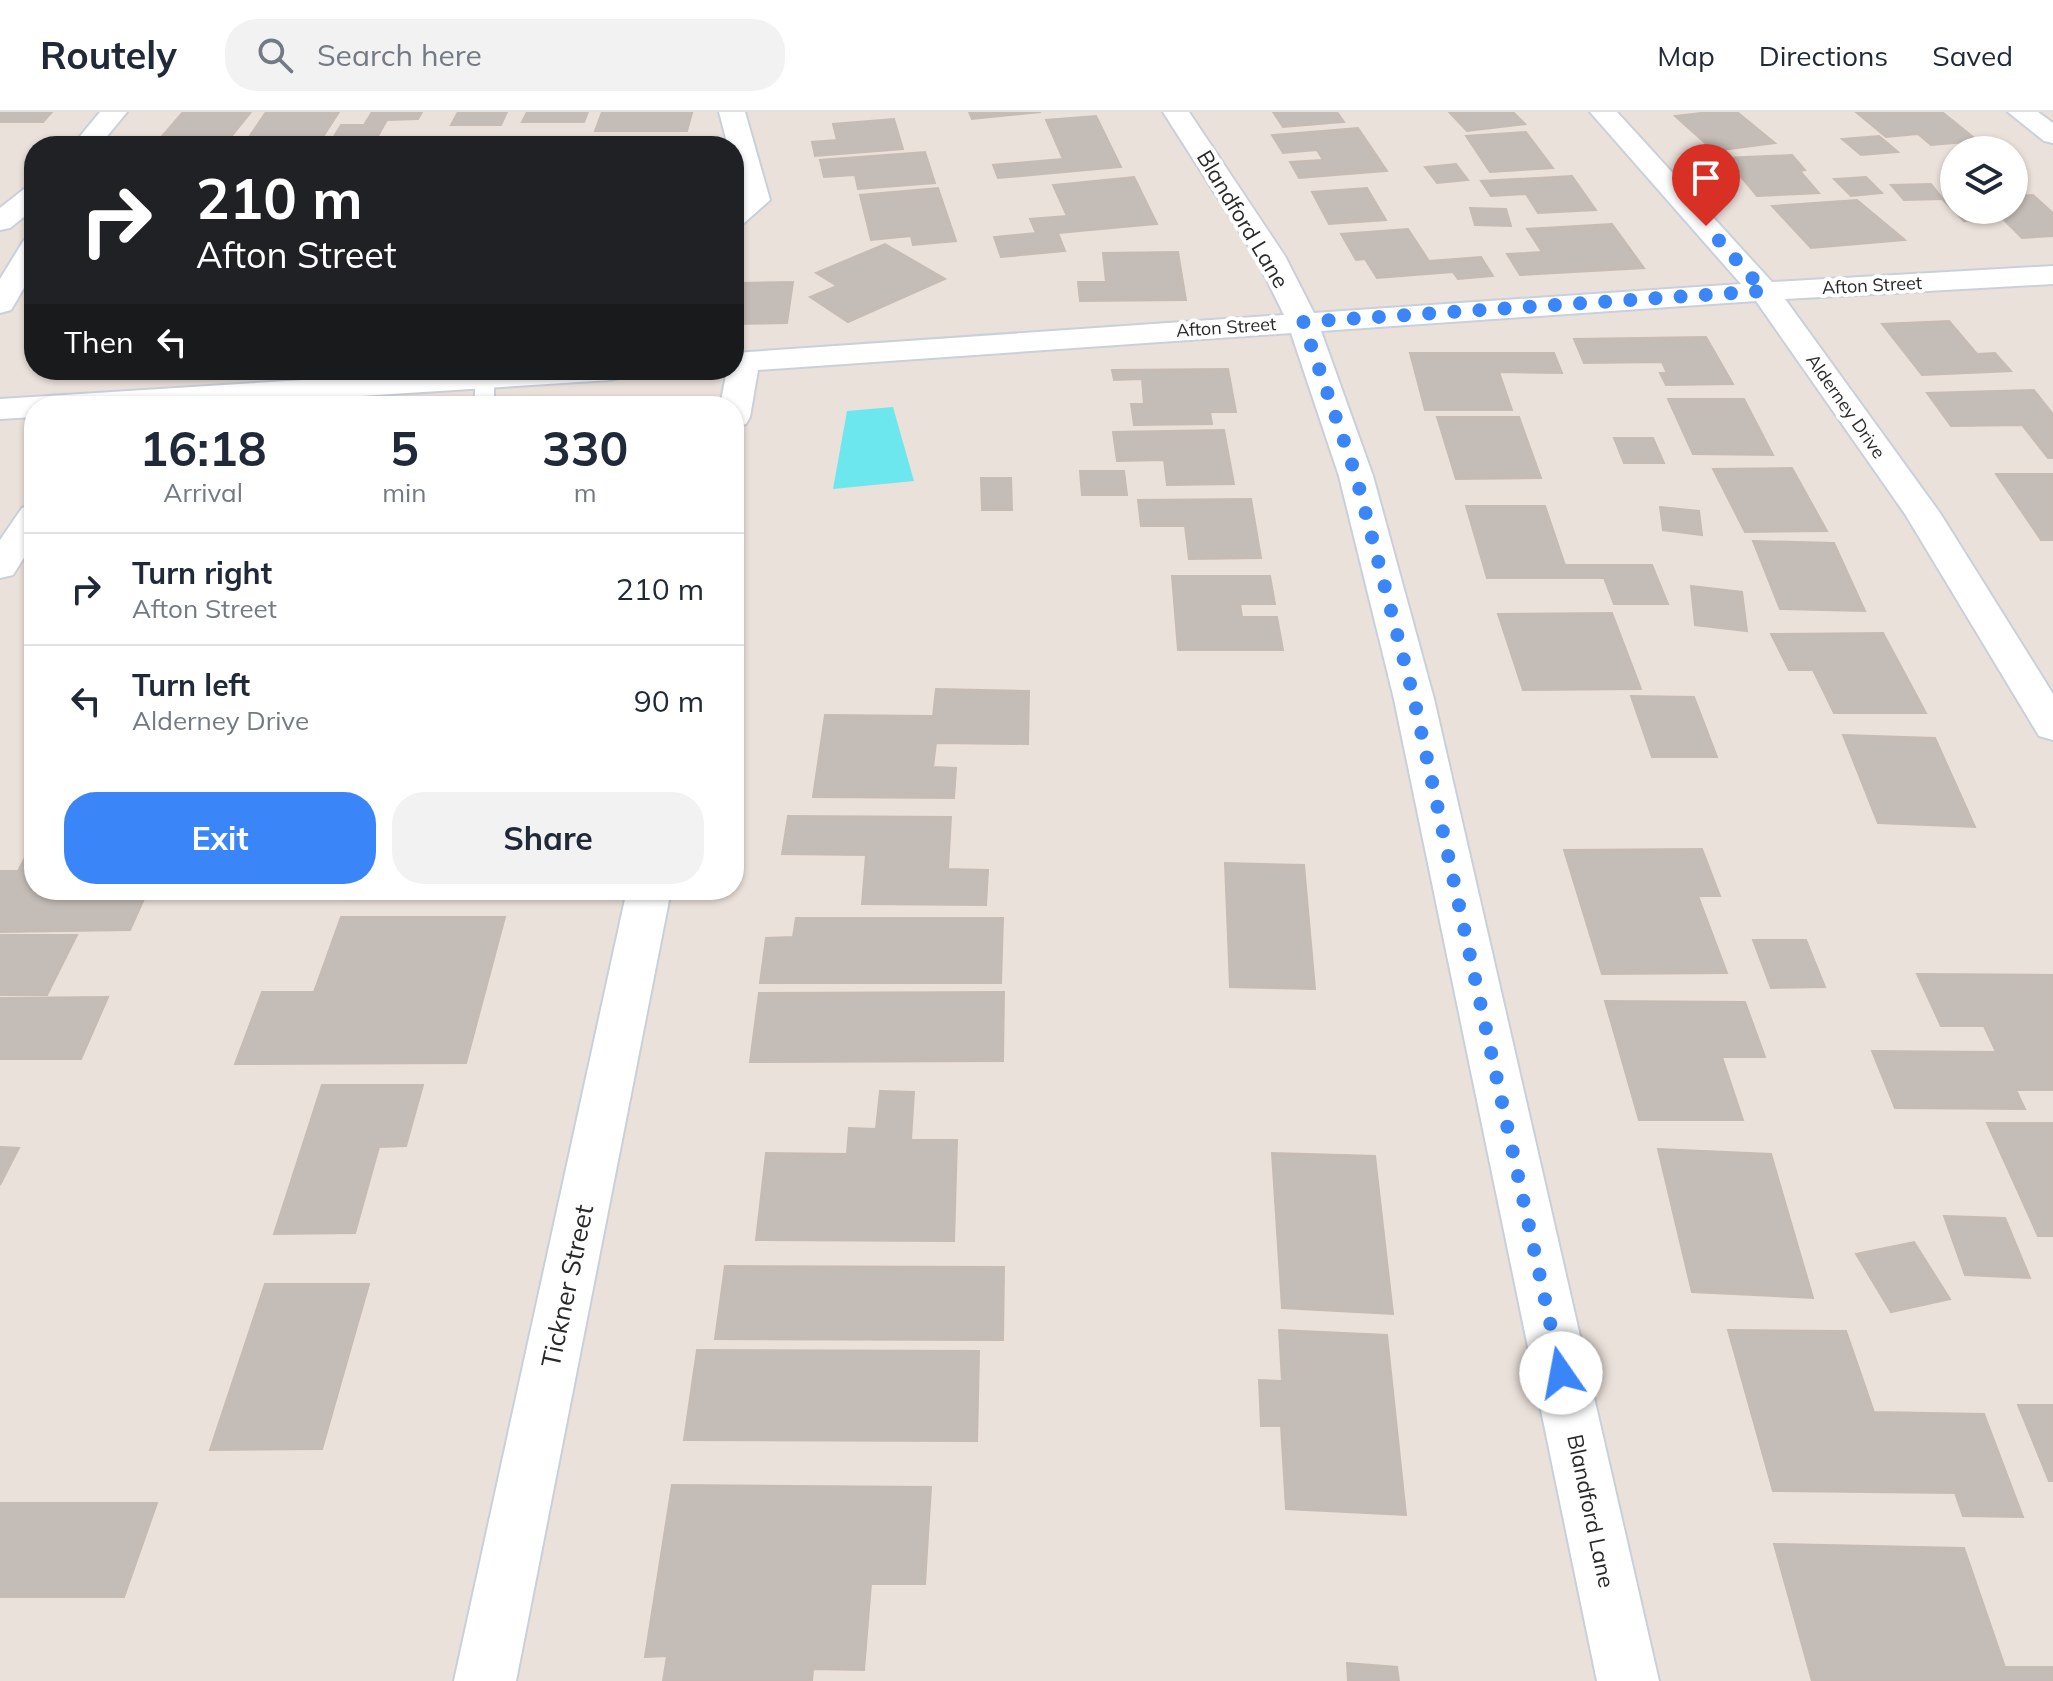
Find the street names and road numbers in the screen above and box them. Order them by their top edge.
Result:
street label: Blandford Lane [1191,145,1295,293]
street label: Afton Street [1821,271,1923,299]
street label: Afton Street [1175,312,1277,342]
street label: Alderney Drive [1801,349,1891,463]
street label: Tickner Street [534,1202,600,1370]
street label: Blandford Lane [1561,1432,1621,1590]

